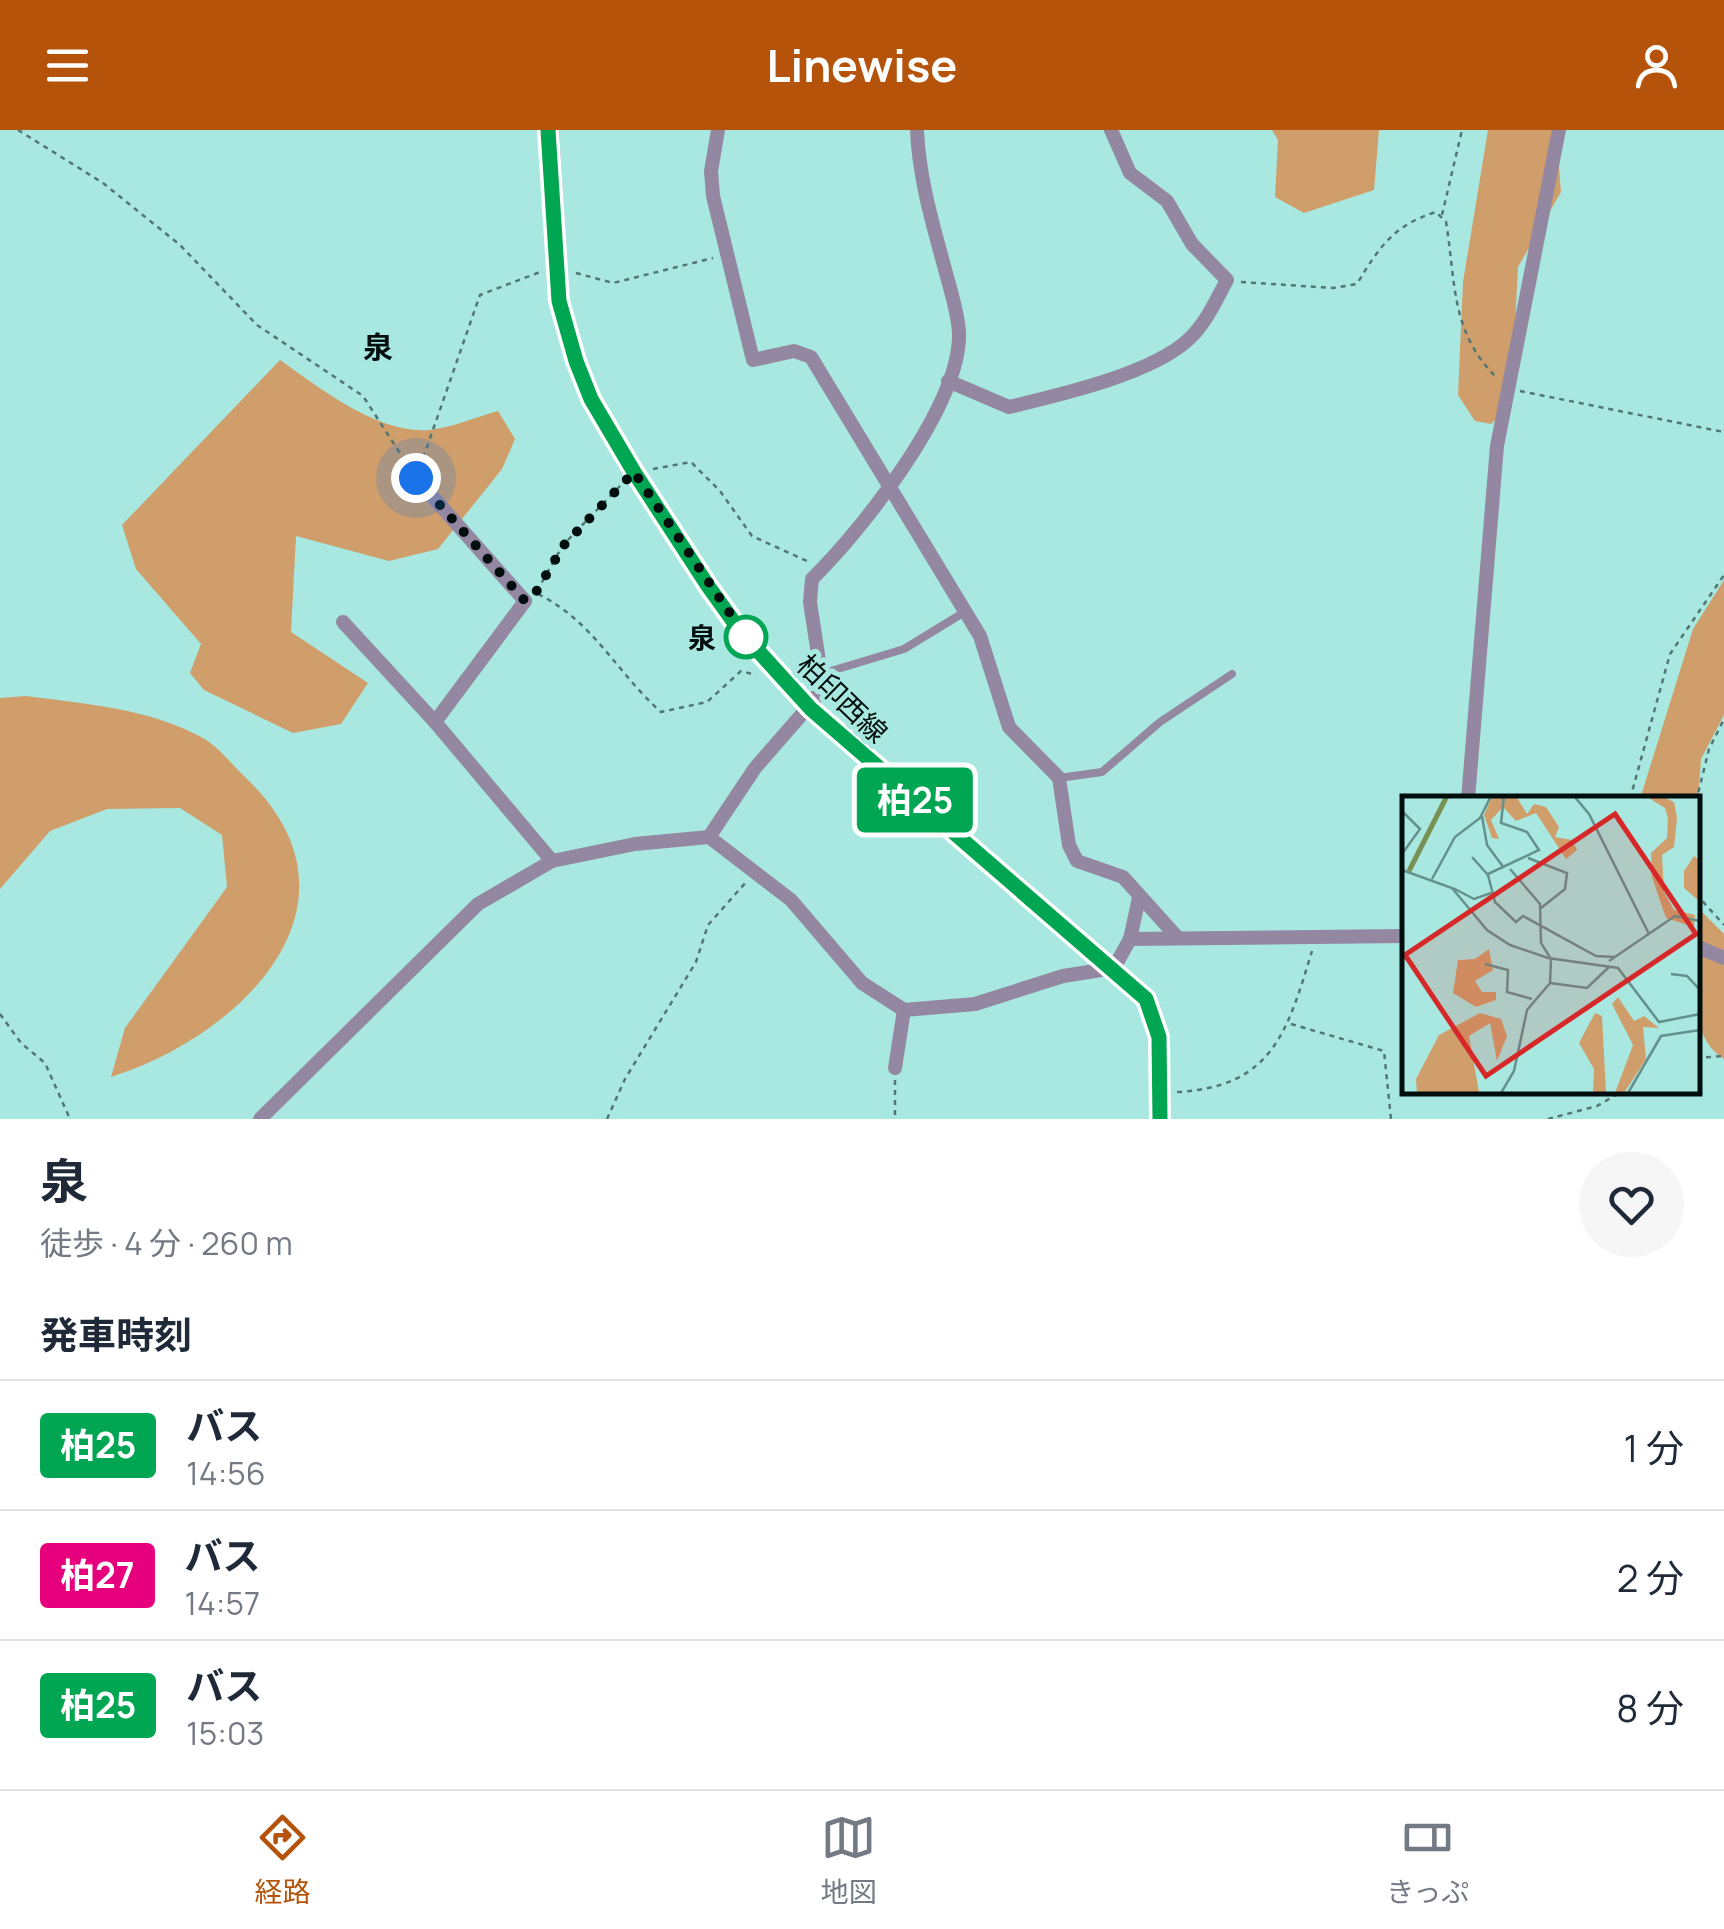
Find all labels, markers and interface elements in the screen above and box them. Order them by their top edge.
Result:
text: Linewise [767,34,957,96]
icon: menu [40,38,95,93]
icon: person [1629,38,1684,93]
district label: 泉 [363,326,393,367]
your location [391,453,441,503]
marker: 泉 [725,616,767,658]
place label: 泉 [688,618,716,656]
street label: 柏印西線 [790,645,896,751]
line badge: 柏25 [858,768,972,832]
text: 柏25 [877,776,953,824]
inset map [1402,796,1699,1094]
text: 泉 [40,1148,88,1213]
button: heart [1579,1152,1684,1257]
text: 徒歩 · 4 分 · 260 m [40,1221,293,1265]
text: 発車時刻 [40,1308,192,1360]
text: バス [186,1399,262,1451]
text: 柏25 [60,1421,136,1469]
text: 1 分 [1624,1421,1684,1473]
text: 14:56 [186,1451,266,1495]
text: バス [185,1529,261,1581]
text: 柏27 [60,1551,135,1599]
text: 2 分 [1617,1551,1684,1603]
text: 14:57 [185,1581,260,1625]
text: バス [186,1659,262,1711]
text: 柏25 [60,1681,136,1729]
text: 8 分 [1616,1681,1684,1733]
text: 15:03 [186,1711,264,1755]
tab: 経路 [255,1810,311,1910]
tab: 地図 [821,1810,877,1910]
tab: きっぷ [1386,1810,1469,1910]

